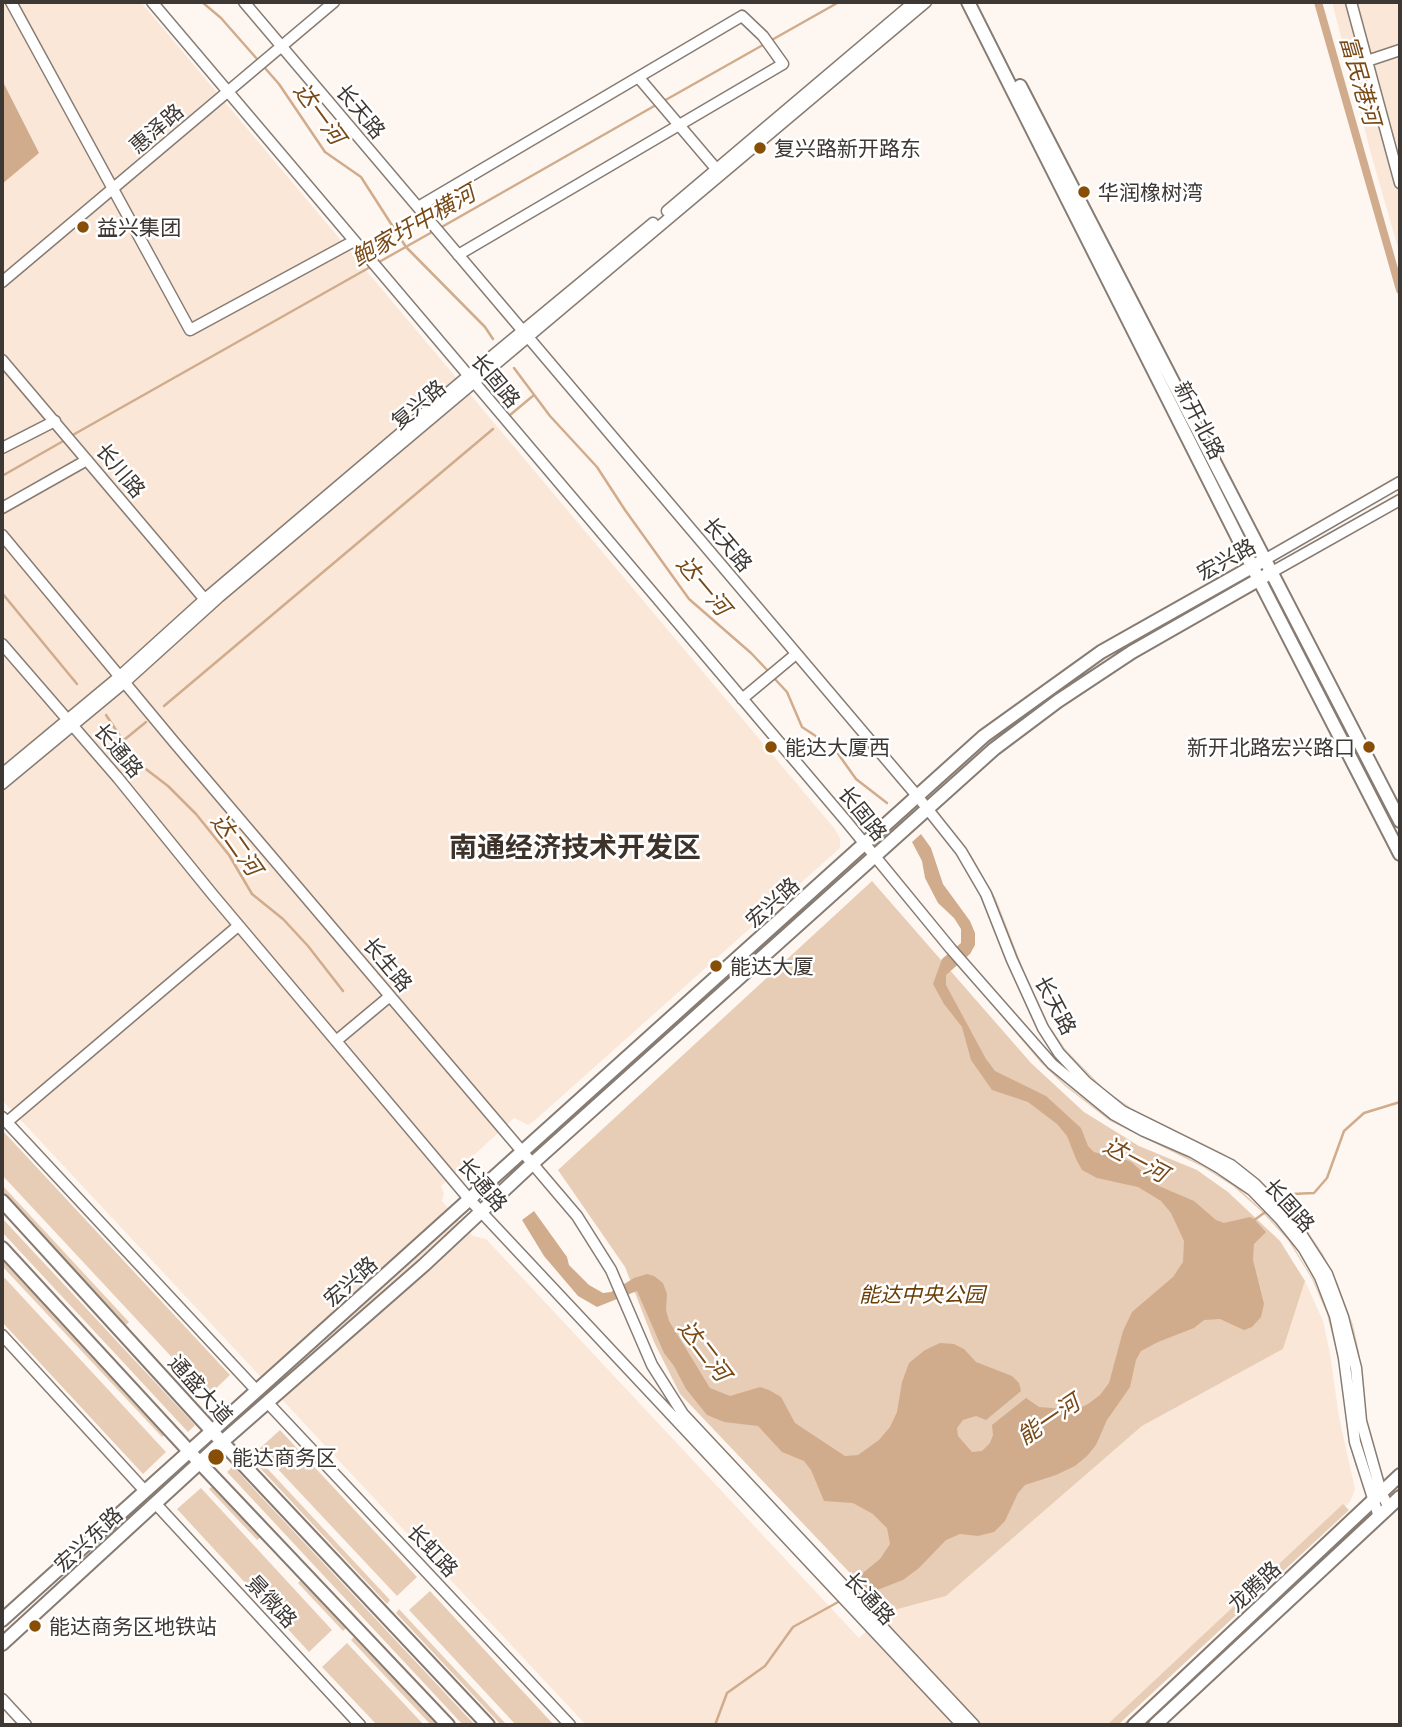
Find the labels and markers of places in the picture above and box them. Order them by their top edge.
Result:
place label: 复兴路新开路东 [774,135,921,161]
marker: 复兴路新开路东 [752,140,768,156]
place label: 华润橡树湾 [1098,179,1203,205]
marker: 华润橡树湾 [1076,184,1092,200]
place label: 益兴集团 [97,214,181,240]
marker: 益兴集团 [75,219,91,235]
place label: 能达大厦西 [785,734,890,760]
place label: 新开北路宏兴路口 [1187,734,1355,760]
marker: 能达大厦西 [763,739,779,755]
marker: 新开北路宏兴路口 [1361,739,1377,755]
place label: 能达大厦 [730,953,814,979]
marker: 能达大厦 [708,958,724,974]
place label: 能达商务区 [232,1444,337,1470]
marker: 能达商务区 [206,1447,226,1467]
place label: 能达商务区地铁站 [49,1613,217,1639]
marker: 能达商务区地铁站 [27,1618,43,1634]

